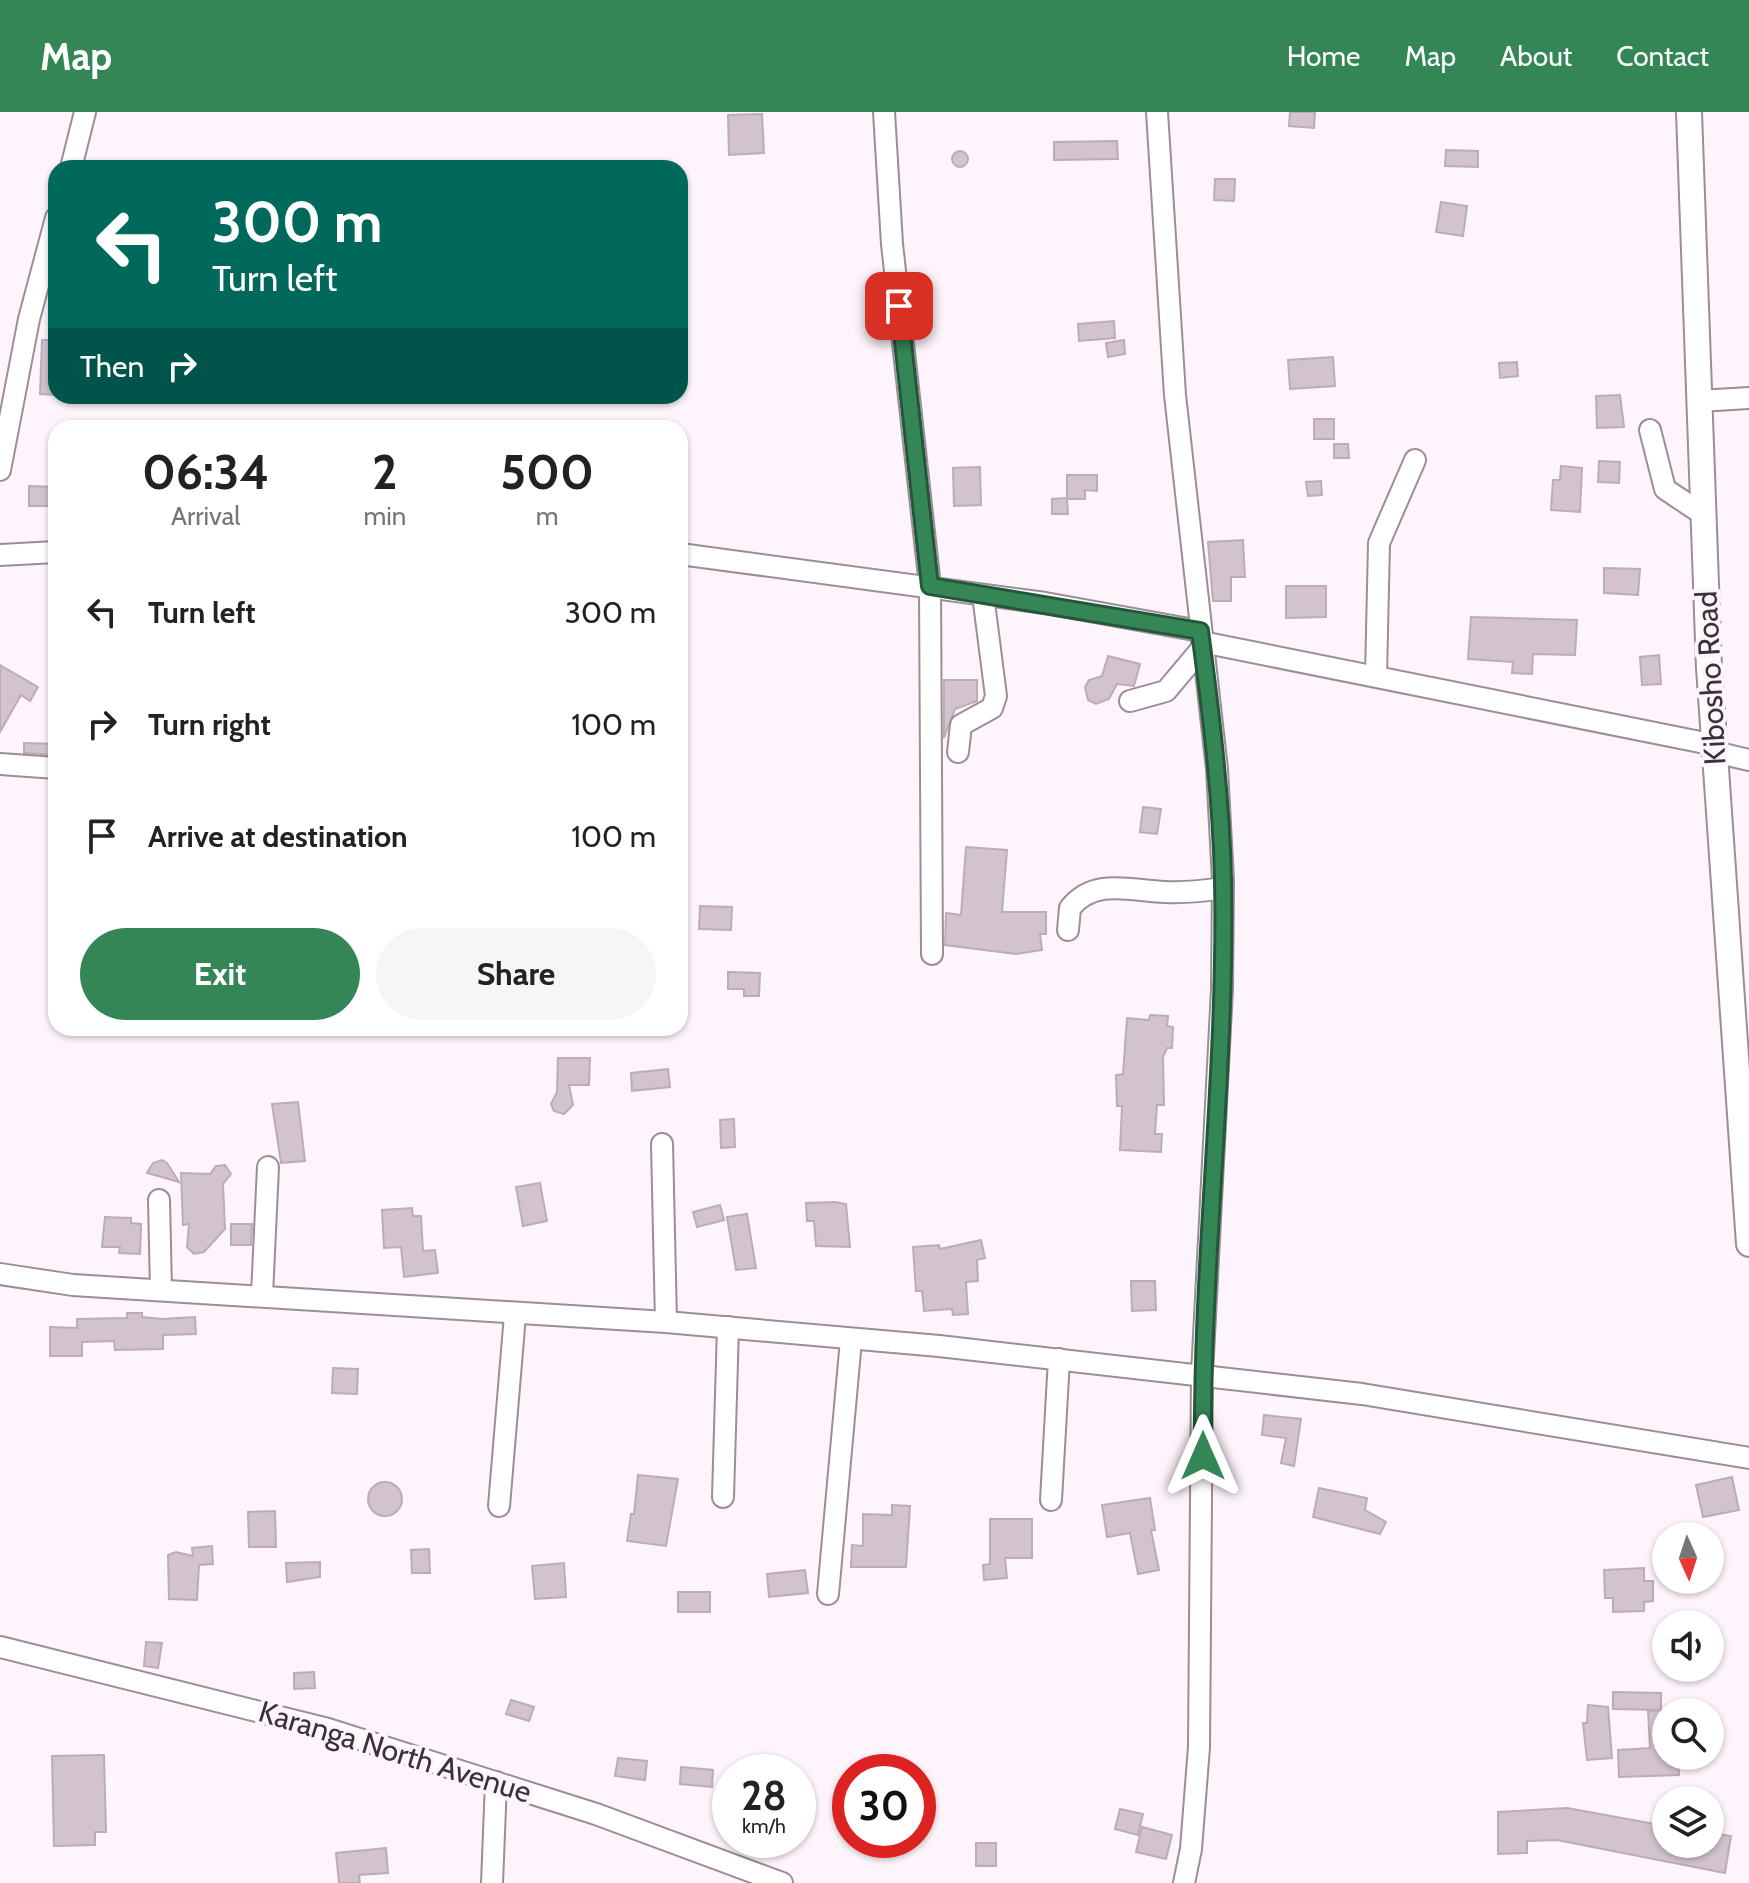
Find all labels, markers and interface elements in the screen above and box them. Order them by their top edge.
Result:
text: Map [40,33,112,80]
text: Home [1287,39,1360,73]
text: Map [1404,39,1456,73]
text: About [1500,39,1572,73]
text: Contact [1616,39,1709,73]
text: 300 m [212,188,383,256]
icon: left [80,192,184,296]
text: Turn left [212,256,337,300]
pin [865,272,933,340]
icon: arrive [877,284,921,328]
icon: right [160,344,204,388]
text: Then [80,348,144,385]
text: 06:34 [142,443,269,501]
text: 2 [372,443,398,501]
text: 500 [500,443,594,501]
text: Arrival [171,500,240,532]
text: min [363,500,406,532]
text: m [536,500,559,532]
icon: left [80,590,124,634]
street label: Kibosho Road [1687,590,1734,766]
text: Turn left [148,594,256,631]
text: 300 m [565,594,656,631]
icon: right [80,702,124,746]
text: Turn right [148,706,271,743]
text: 100 m [571,706,656,743]
icon: arrive [80,814,124,858]
text: Arrive at destination [148,818,408,855]
text: 100 m [571,818,656,855]
button: Exit [80,928,360,1020]
button: Share [376,928,656,1020]
position arrow [1161,1414,1245,1498]
north arrow [1652,1522,1724,1594]
map controls [1652,1522,1724,1858]
button: sound [1652,1610,1724,1682]
street label: Karanga North Avenue [254,1692,536,1811]
button: search [1652,1698,1724,1770]
speed limit sign: 30 [832,1754,936,1858]
text: 28 [741,1771,787,1820]
button: layers [1652,1786,1724,1858]
text: km/h [742,1814,786,1838]

